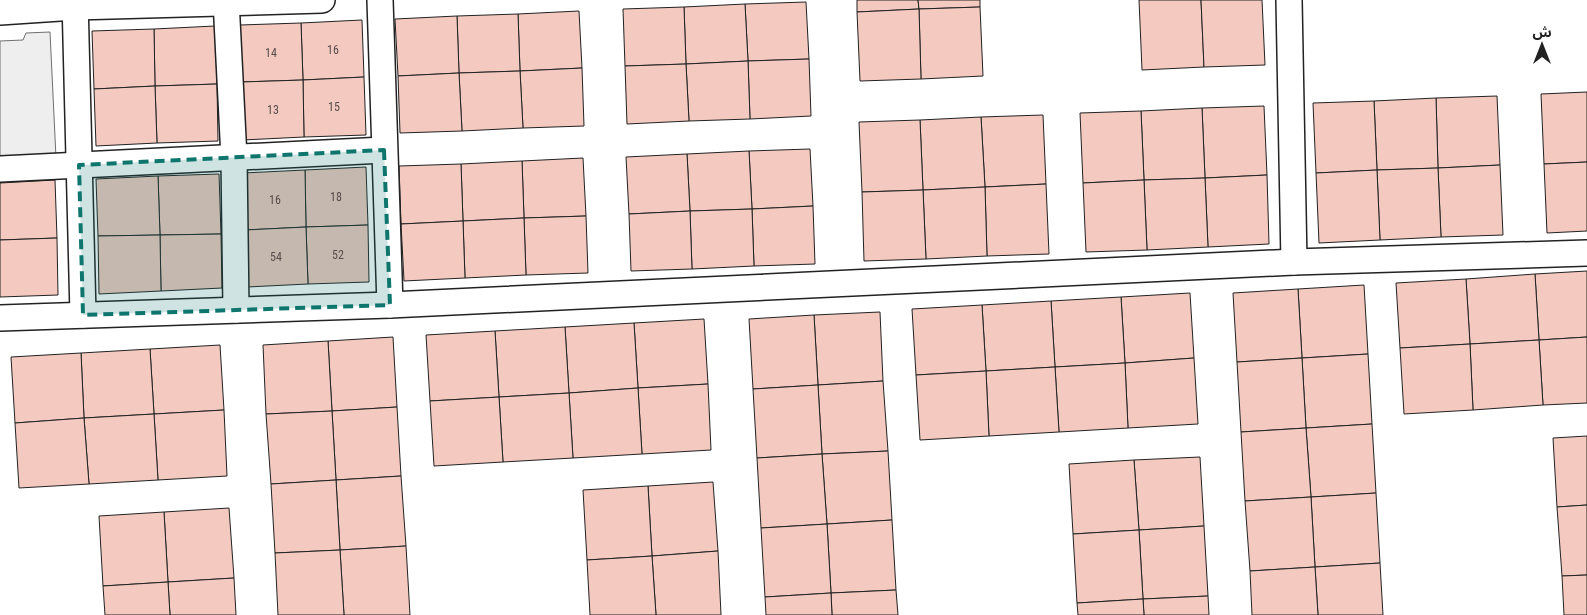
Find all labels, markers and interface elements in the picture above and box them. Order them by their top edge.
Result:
north arrow [1517,20,1567,70]
text: ش [1532,24,1552,40]
house number: 16 [327,43,339,57]
house number: 14 [265,46,277,60]
house number: 15 [328,100,340,114]
house number: 13 [267,103,279,117]
house number: 18 [330,190,342,204]
house number: 16 [269,193,281,207]
house number: 52 [332,248,344,262]
house number: 54 [270,250,282,264]

